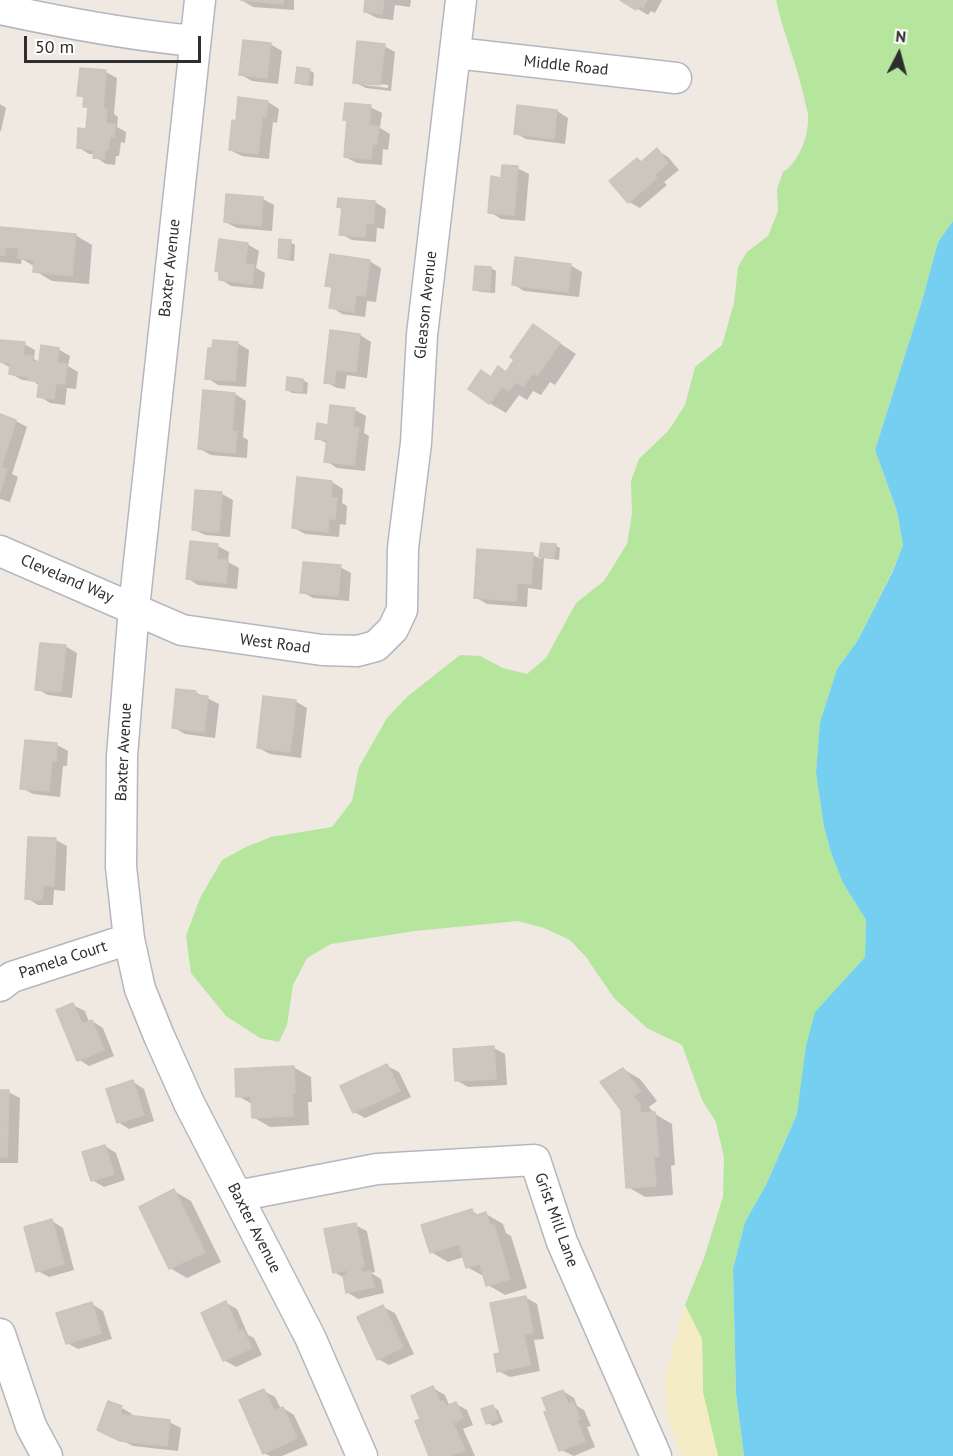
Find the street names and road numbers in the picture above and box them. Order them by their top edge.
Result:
street label: Middle Road [523,52,609,80]
street label: Baxter Avenue [155,218,185,318]
street label: Gleason Avenue [411,250,441,360]
street label: Cleveland Way [17,551,117,607]
street label: West Road [239,630,311,658]
street label: Baxter Avenue [112,702,136,802]
street label: Pamela Court [17,937,109,983]
street label: Grist Mill Lane [530,1170,582,1270]
street label: Baxter Avenue [223,1180,285,1276]

